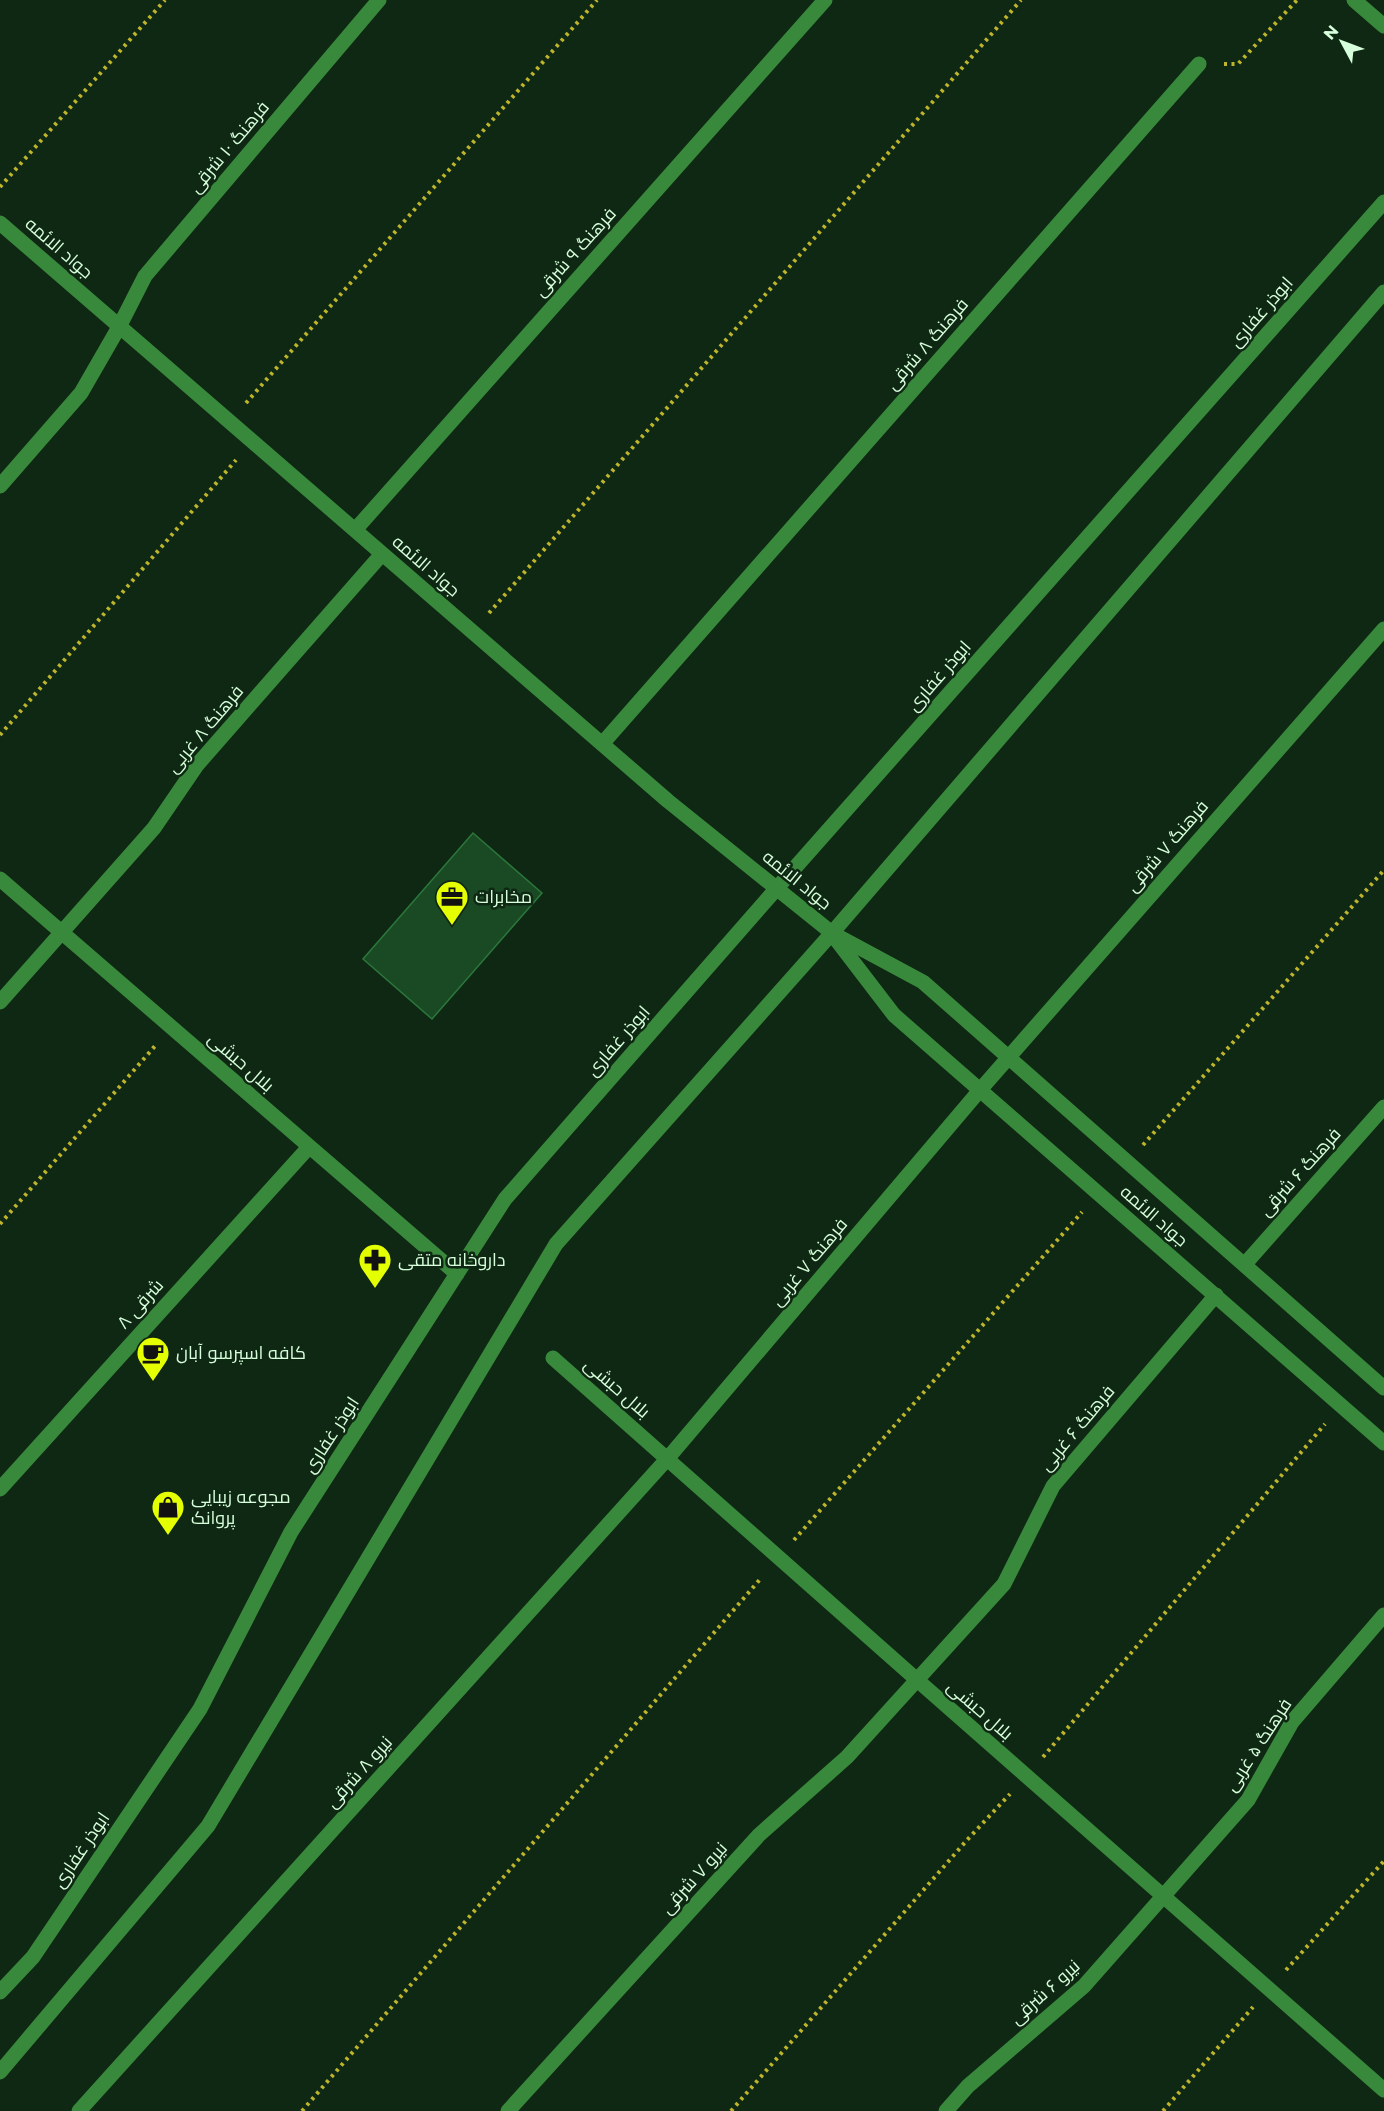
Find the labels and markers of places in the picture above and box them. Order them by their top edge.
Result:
office icon: مخابرات [434,879,470,926]
place label: مخابرات [475,886,532,908]
pharmacy icon: داروخانه متقی [357,1242,393,1289]
place label: داروخانه متقی [398,1249,506,1271]
cafe icon: کافه اسپرسو آبان [135,1335,171,1382]
place label: کافه اسپرسو آبان [176,1342,306,1365]
place label: مجوعه زیبایی پروانک [191,1486,290,1530]
shop icon: مجوعه زیبایی پروانک [150,1489,186,1536]

